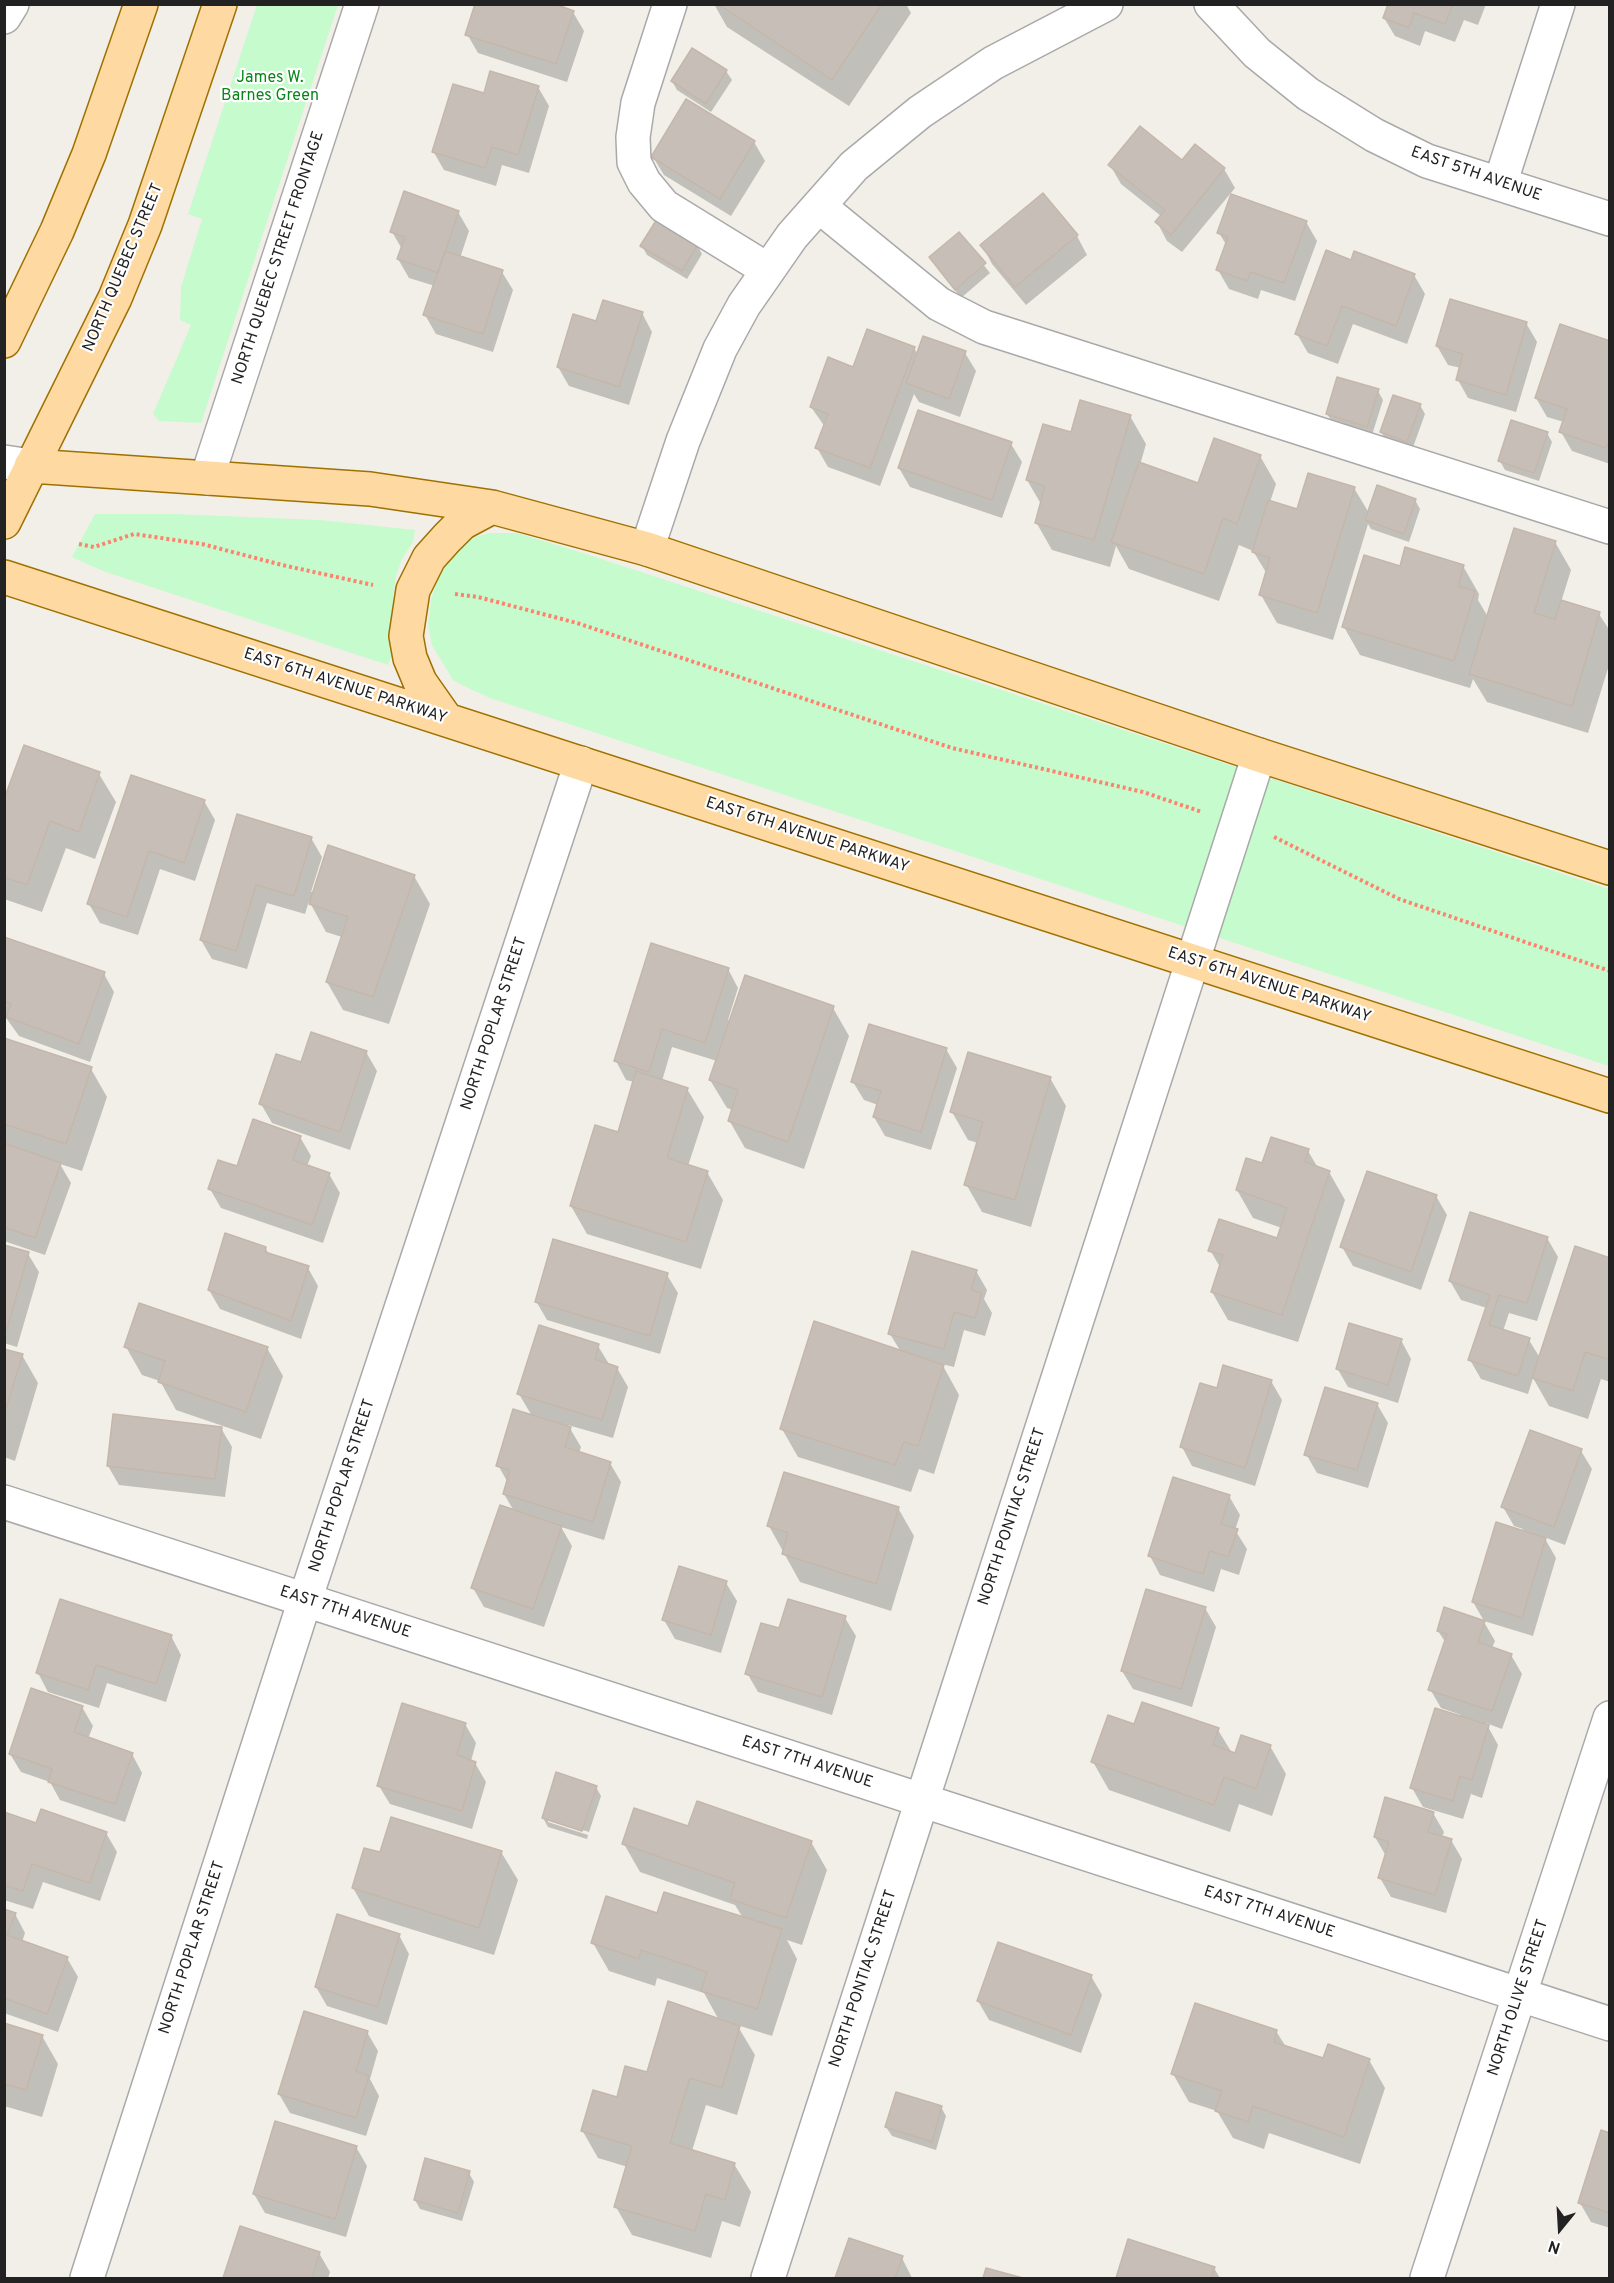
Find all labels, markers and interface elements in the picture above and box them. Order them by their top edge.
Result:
park label: James W. Barnes Green [221,69,319,107]
street label: NORTH QUEBEC STREET FRONTAGE [229,129,329,387]
street label: EAST 5TH AVENUE [1408,144,1544,206]
street label: NORTH QUEBEC STREET [80,181,168,355]
street label: EAST 6TH AVENUE PARKWAY [241,645,449,729]
street label: EAST 6TH AVENUE PARKWAY [703,794,911,878]
street label: NORTH POPLAR STREET [458,935,532,1113]
street label: EAST 6TH AVENUE PARKWAY [1165,944,1373,1028]
street label: NORTH POPLAR STREET [306,1397,380,1575]
street label: NORTH PONTIAC STREET [975,1426,1051,1608]
street label: EAST 7TH AVENUE [277,1583,413,1643]
street label: EAST 7TH AVENUE [739,1733,875,1793]
street label: NORTH POPLAR STREET [156,1859,230,2037]
street label: EAST 7TH AVENUE [1201,1883,1337,1943]
street label: NORTH PONTIAC STREET [826,1888,902,2070]
street label: NORTH OLIVE STREET [1485,1917,1553,2079]
north arrow [1530,2199,1590,2259]
text: N [1546,2235,1563,2257]

